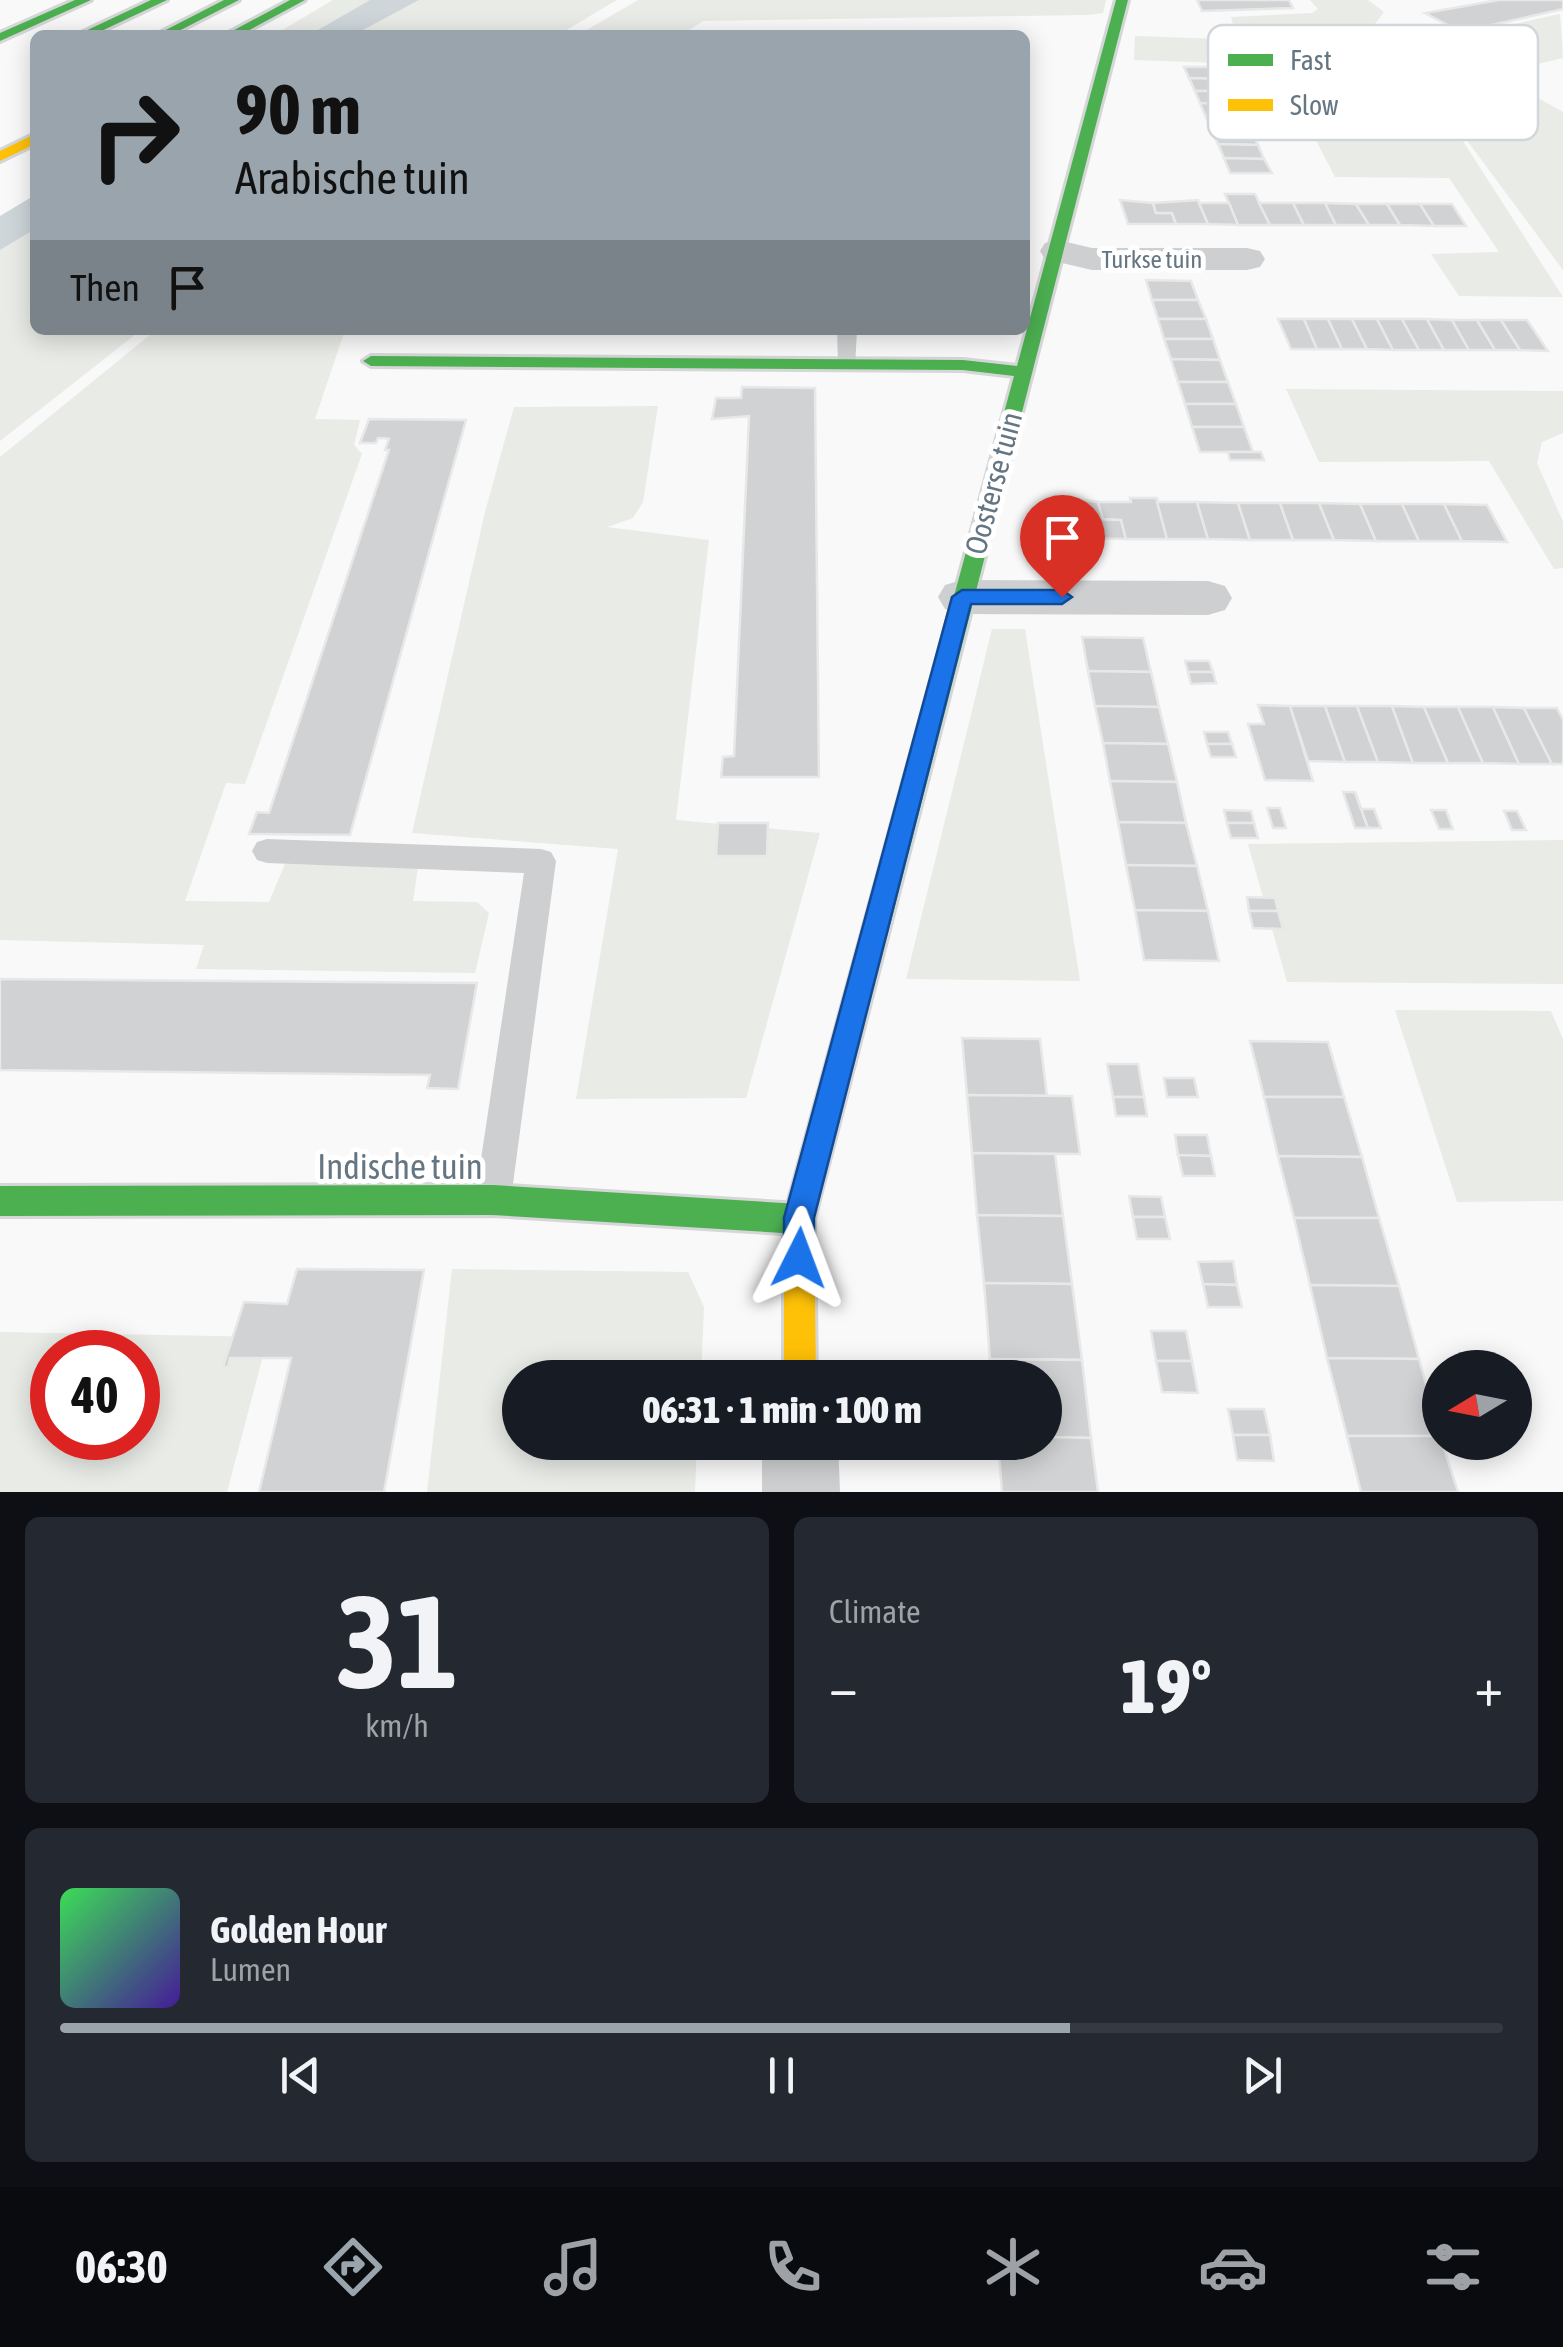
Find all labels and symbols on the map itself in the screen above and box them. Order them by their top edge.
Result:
legend [1208,25,1538,140]
text: Fast [1290,44,1332,76]
text: Slow [1290,89,1339,121]
street label: Turkse tuin [1102,245,1202,273]
street label: Oosterse tuin [958,408,1028,558]
pin [1020,495,1105,598]
street label: Indische tuin [317,1146,483,1186]
position arrow [747,1206,851,1310]
speed limit sign: 40 [30,1330,160,1460]
north arrow [1422,1350,1532,1460]

